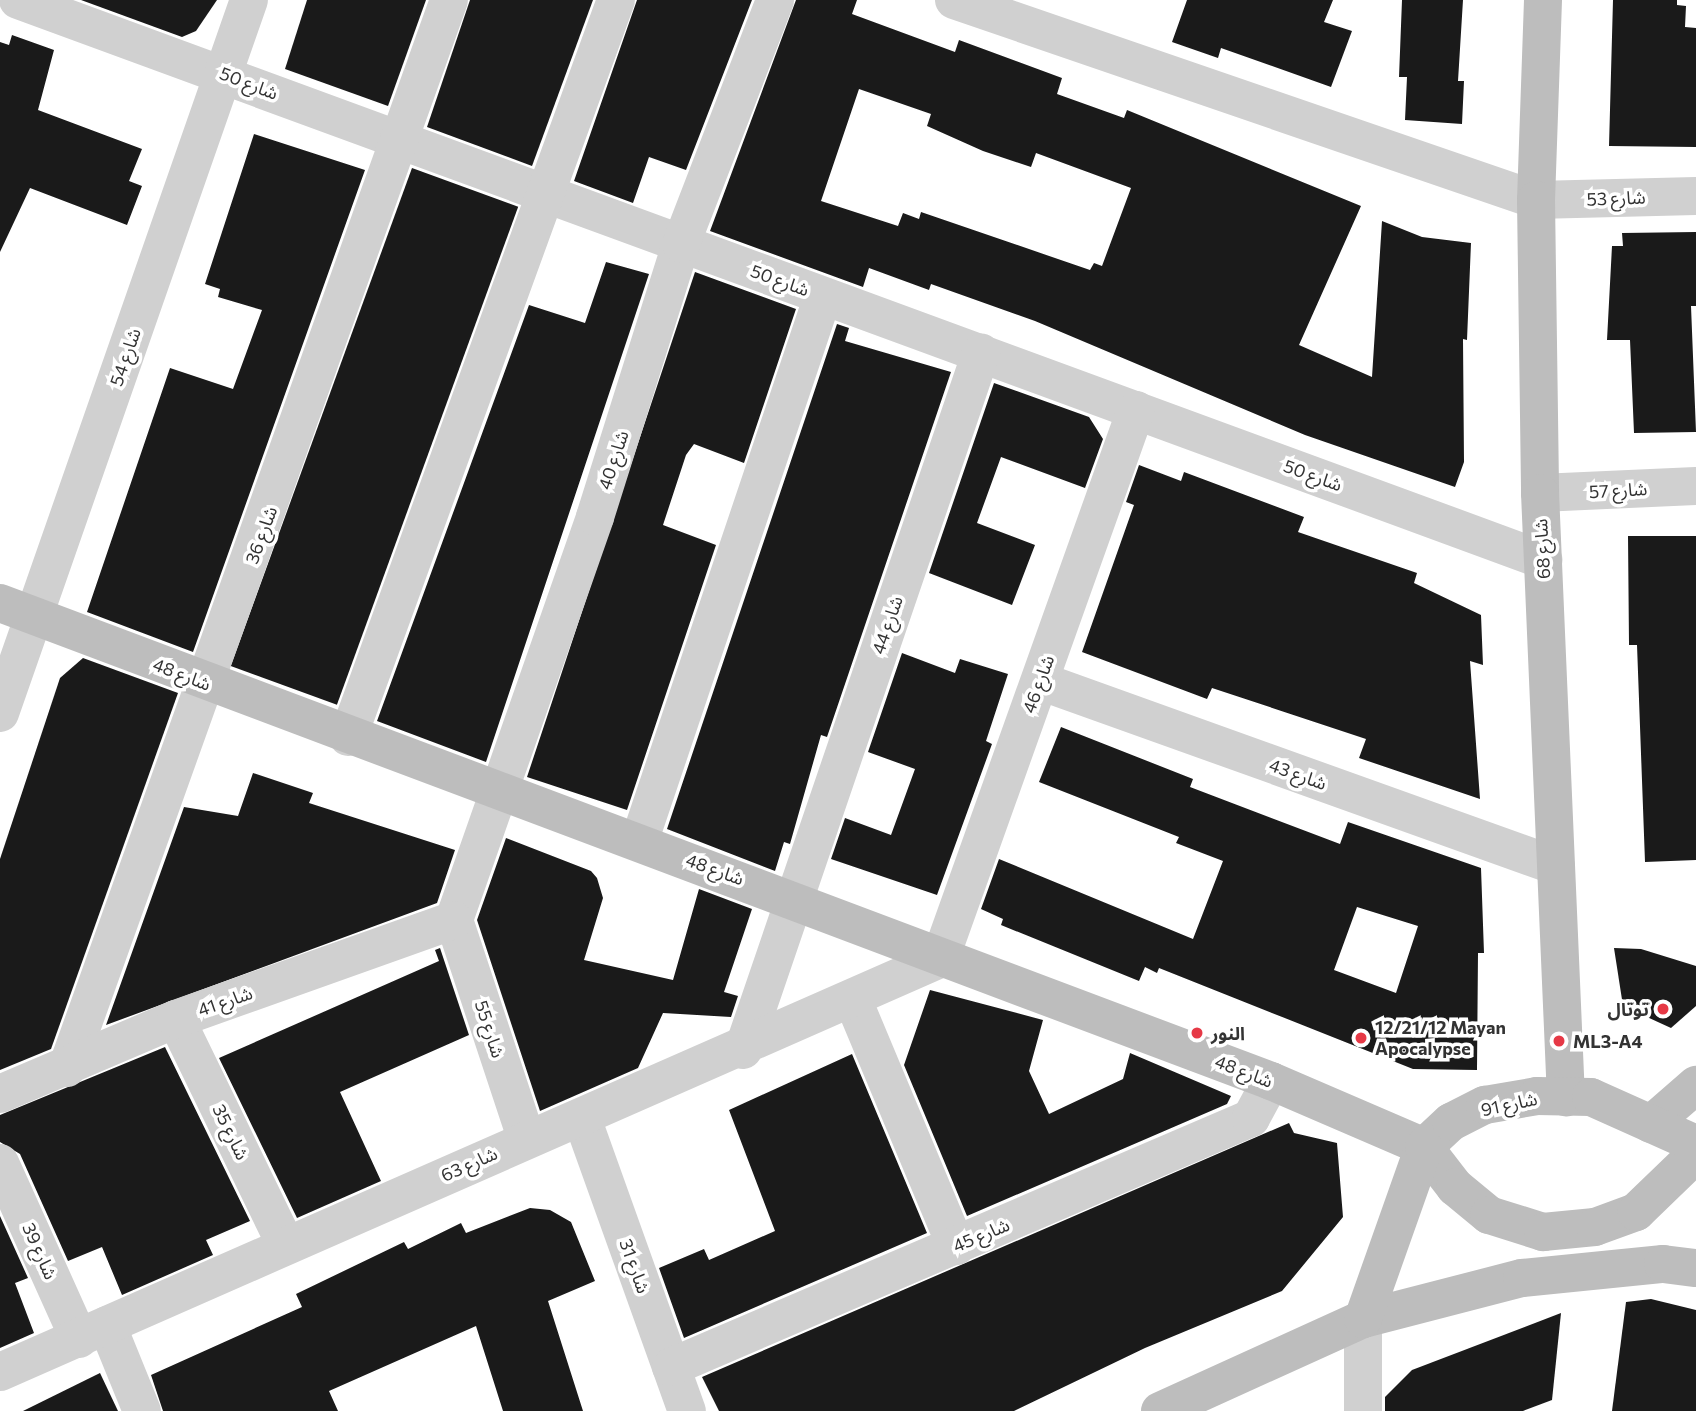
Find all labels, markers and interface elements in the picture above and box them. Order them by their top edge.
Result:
street label: شارع 50 [217,62,281,104]
street label: شارع 53 [1586,186,1646,210]
street label: شارع 50 [748,259,812,301]
street label: شارع 54 [105,325,145,389]
street label: شارع 40 [593,428,633,492]
street label: شارع 50 [1281,454,1345,496]
street label: شارع 57 [1588,478,1648,502]
street label: شارع 36 [241,503,281,567]
street label: شارع 68 [1530,518,1554,580]
street label: شارع 44 [867,593,907,657]
street label: شارع 46 [1018,652,1058,716]
street label: شارع 48 [150,653,214,695]
street label: شارع 43 [1266,754,1330,794]
street label: شارع 48 [683,849,747,889]
street label: شارع 41 [195,982,255,1020]
street label: شارع 55 [471,998,509,1060]
place label: توتال [1608,998,1649,1020]
marker: توتال [1655,1001,1671,1017]
place label: 12/21/12 Mayan Apocalypse [1375,1017,1506,1060]
place label: النور [1211,1022,1245,1044]
marker: النور [1189,1025,1205,1041]
marker: 12/21/12 Mayan Apocalypse [1353,1030,1369,1046]
place label: ML3-A4 [1573,1030,1643,1052]
marker: ML3-A4 [1551,1033,1567,1049]
street label: شارع 48 [1212,1050,1276,1092]
street label: شارع 91 [1479,1087,1539,1121]
street label: شارع 35 [208,1101,254,1163]
street label: شارع 63 [437,1142,501,1186]
street label: شارع 45 [949,1213,1013,1257]
street label: شارع 39 [18,1219,62,1283]
street label: شارع 31 [615,1236,655,1296]

